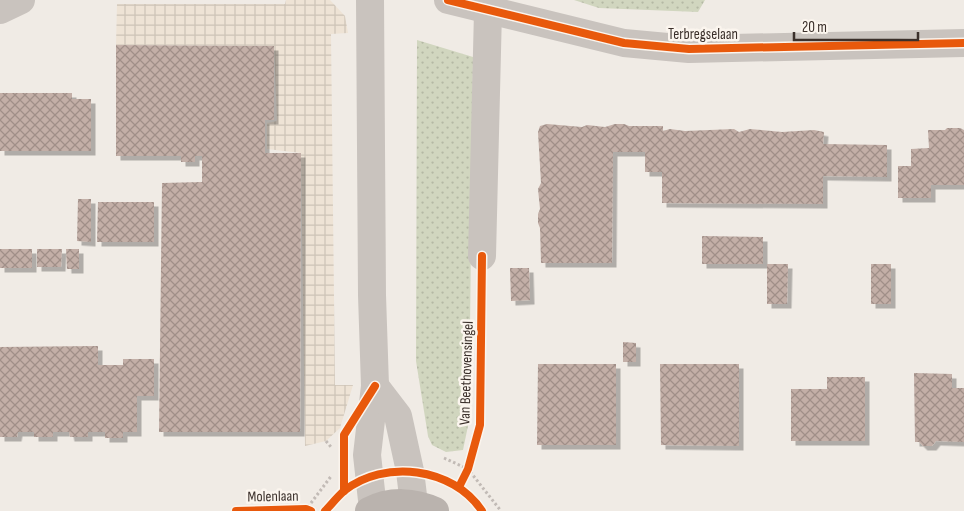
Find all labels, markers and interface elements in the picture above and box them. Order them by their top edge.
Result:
scale bar [794,10,918,42]
text: 20 m [802,18,827,37]
street label: Terbregselaan [668,25,738,44]
street label: Van Beethovensingel [455,321,478,425]
street label: Molenlaan [247,487,299,506]

